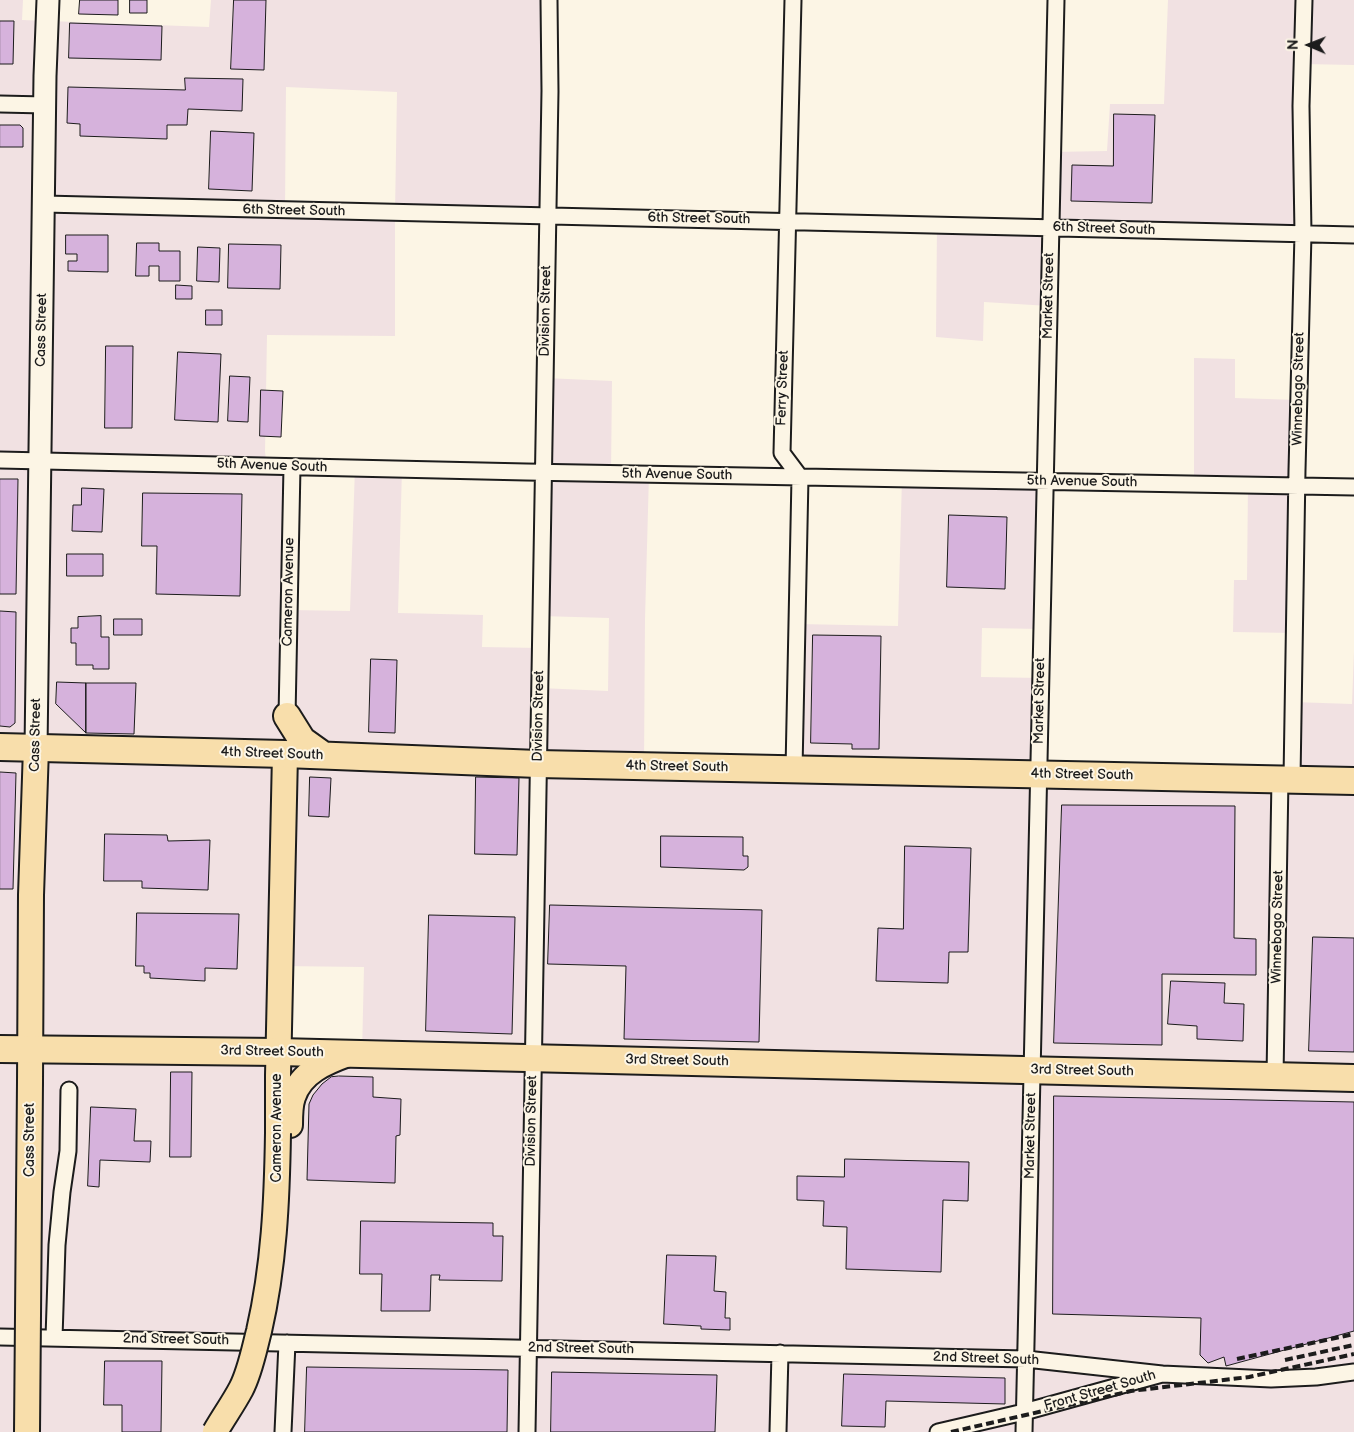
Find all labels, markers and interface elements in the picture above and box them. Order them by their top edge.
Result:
north arrow [1284,20,1334,70]
text: N [1285,39,1302,50]
street label: 6th Street South [243,202,345,220]
street label: 6th Street South [648,210,750,228]
street label: 6th Street South [1052,219,1156,239]
street label: Market Street [1040,253,1058,339]
street label: Division Street [537,265,555,357]
street label: Cass Street [33,293,51,367]
street label: Winnebago Street [1290,332,1308,446]
street label: Ferry Street [773,350,793,426]
street label: 5th Avenue South [216,456,328,476]
street label: 5th Avenue South [621,466,733,484]
street label: 5th Avenue South [1026,473,1138,491]
street label: Cameron Avenue [280,537,298,647]
street label: Market Street [1031,658,1049,744]
street label: Division Street [530,670,548,762]
street label: Cass Street [27,698,45,772]
street label: 4th Street South [220,744,324,764]
street label: 4th Street South [626,758,728,776]
street label: 4th Street South [1031,766,1133,784]
street label: Winnebago Street [1269,870,1287,984]
street label: 3rd Street South [220,1043,324,1061]
street label: 3rd Street South [625,1052,729,1070]
street label: 3rd Street South [1030,1062,1134,1080]
street label: Cameron Avenue [269,1073,285,1183]
street label: Division Street [523,1075,541,1167]
street label: Market Street [1022,1093,1040,1179]
street label: Cass Street [22,1103,38,1177]
street label: 2nd Street South [123,1331,229,1349]
street label: 2nd Street South [528,1340,634,1358]
street label: 2nd Street South [933,1349,1039,1369]
street label: Front Street South [1042,1367,1158,1415]

